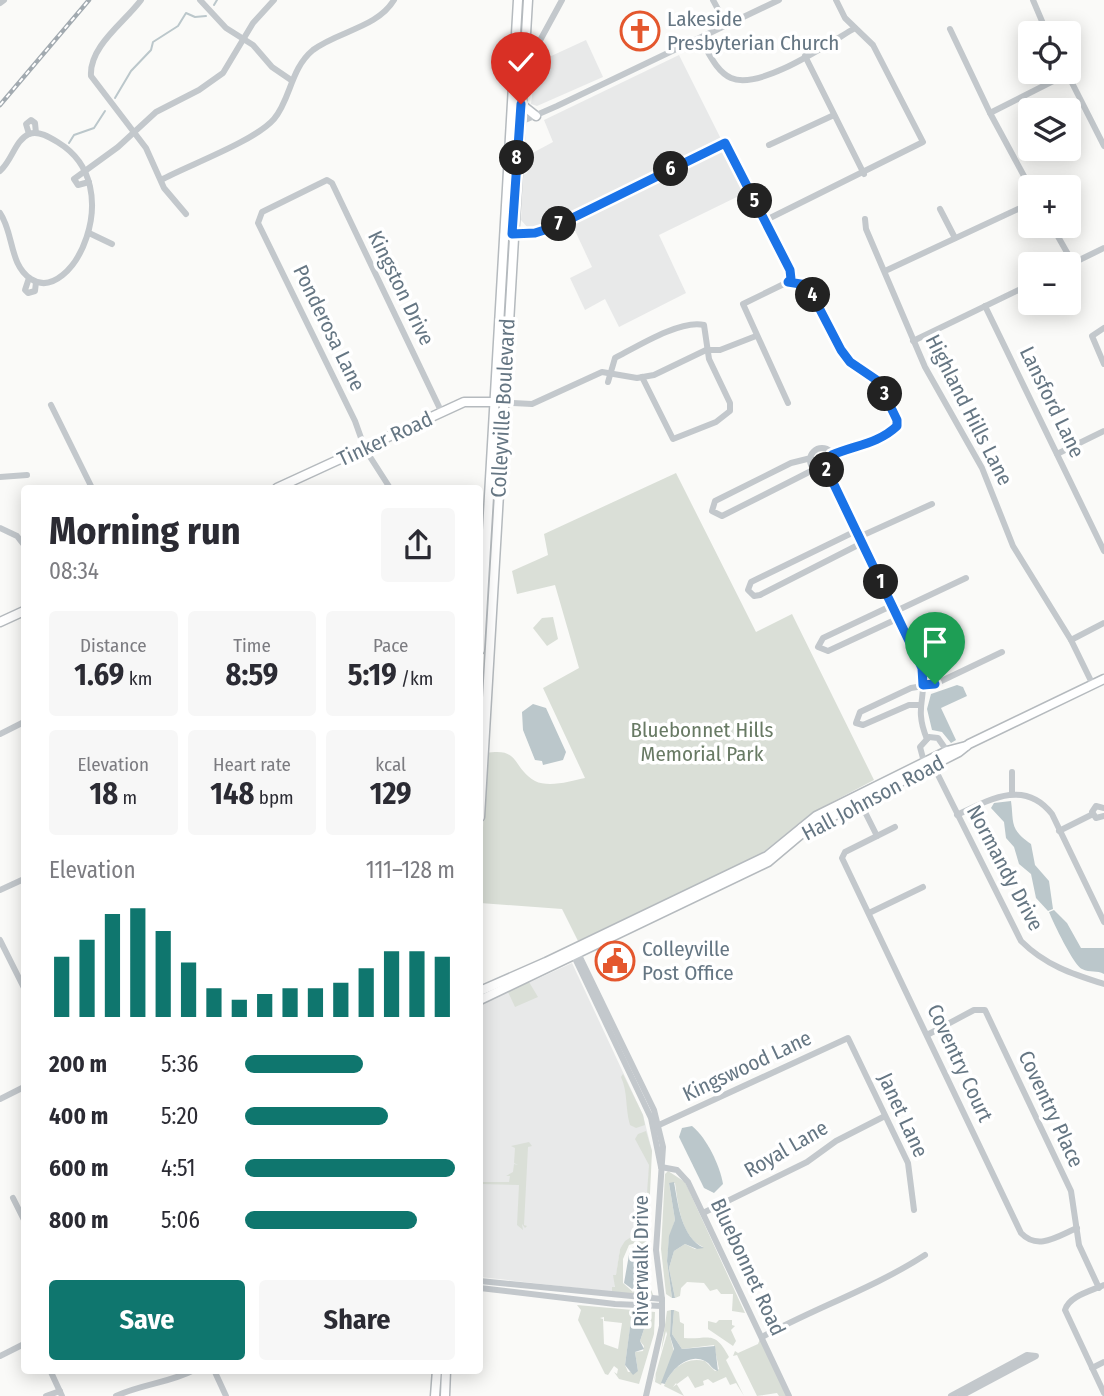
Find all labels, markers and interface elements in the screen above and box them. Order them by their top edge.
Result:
place label: Lakeside Presbyterian Church [667,6,839,56]
church icon: Lakeside Presbyterian Church [619,10,661,52]
map controls [1018,21,1081,315]
button: locate [1018,21,1081,84]
pin [491,32,551,104]
icon: check [502,43,540,81]
button: layers [1018,98,1081,161]
pin: 8 [500,140,534,176]
text: 8 [511,146,522,169]
pin: 6 [654,152,688,186]
text: 6 [666,157,675,180]
button: + [1018,175,1081,238]
pin: 5 [738,184,772,218]
text: 5 [750,189,759,212]
pin: 7 [542,206,576,242]
text: 7 [554,212,563,235]
street label: Kingston Drive [362,226,440,350]
button: − [1018,252,1081,315]
street label: Ponderosa Lane [287,261,371,395]
pin: 4 [796,278,830,312]
text: 4 [808,283,817,306]
street label: Colleyville Boulevard [485,318,521,498]
street label: Highland Hills Lane [920,330,1018,490]
street label: Lansford Lane [1014,342,1090,462]
pin: 3 [868,376,903,412]
text: 3 [880,382,889,405]
street label: Tinker Road [333,406,437,472]
pin: 2 [810,452,844,488]
text: 2 [822,458,831,481]
text: Morning run [49,508,241,554]
button: share [381,508,455,582]
text: 08:34 [49,557,99,585]
pin: 1 [864,564,898,600]
text: 1 [876,570,885,593]
pin [905,612,965,684]
icon: arrive [916,623,954,661]
text: Distance [80,634,147,657]
text: Time [233,634,271,657]
text: Pace [373,634,408,657]
text: 1.69 [74,657,124,693]
text: 8:59 [226,657,278,693]
text: 5:19 [348,657,397,693]
text: km [124,667,152,690]
text: /km [397,667,433,690]
park label: Bluebonnet Hills Memorial Park [631,717,774,767]
street label: Hall Johnson Road [797,750,949,846]
text: Elevation [78,753,149,776]
text: Heart rate [213,753,291,776]
text: kcal [375,753,406,776]
text: 18 [90,776,118,812]
text: 148 [210,776,254,812]
text: 129 [370,776,412,812]
text: m [118,786,137,809]
text: bpm [254,786,294,809]
street label: Normandy Drive [961,801,1049,935]
text: Elevation [49,856,136,884]
text: 111–128 m [366,856,455,884]
place label: Colleyville Post Office [642,936,734,986]
public building icon: Colleyville Post Office [594,940,636,982]
street label: Coventry Court [921,1000,999,1126]
street label: Kingswood Lane [679,1025,815,1107]
street label: Coventry Place [1013,1046,1089,1172]
text: 200 m [49,1050,107,1078]
text: 5:36 [161,1050,198,1078]
street label: Janet Lane [872,1069,934,1161]
text: 400 m [49,1102,108,1130]
text: 5:20 [161,1102,199,1130]
street label: Royal Lane [739,1115,833,1183]
text: 600 m [49,1154,108,1182]
text: 4:51 [161,1154,196,1182]
street label: Bluebonnet Road [705,1194,791,1340]
street label: Riverwalk Drive [628,1195,654,1327]
text: 800 m [49,1206,109,1234]
text: 5:06 [161,1206,200,1234]
button: Save [49,1280,245,1360]
button: Share [259,1280,455,1360]

